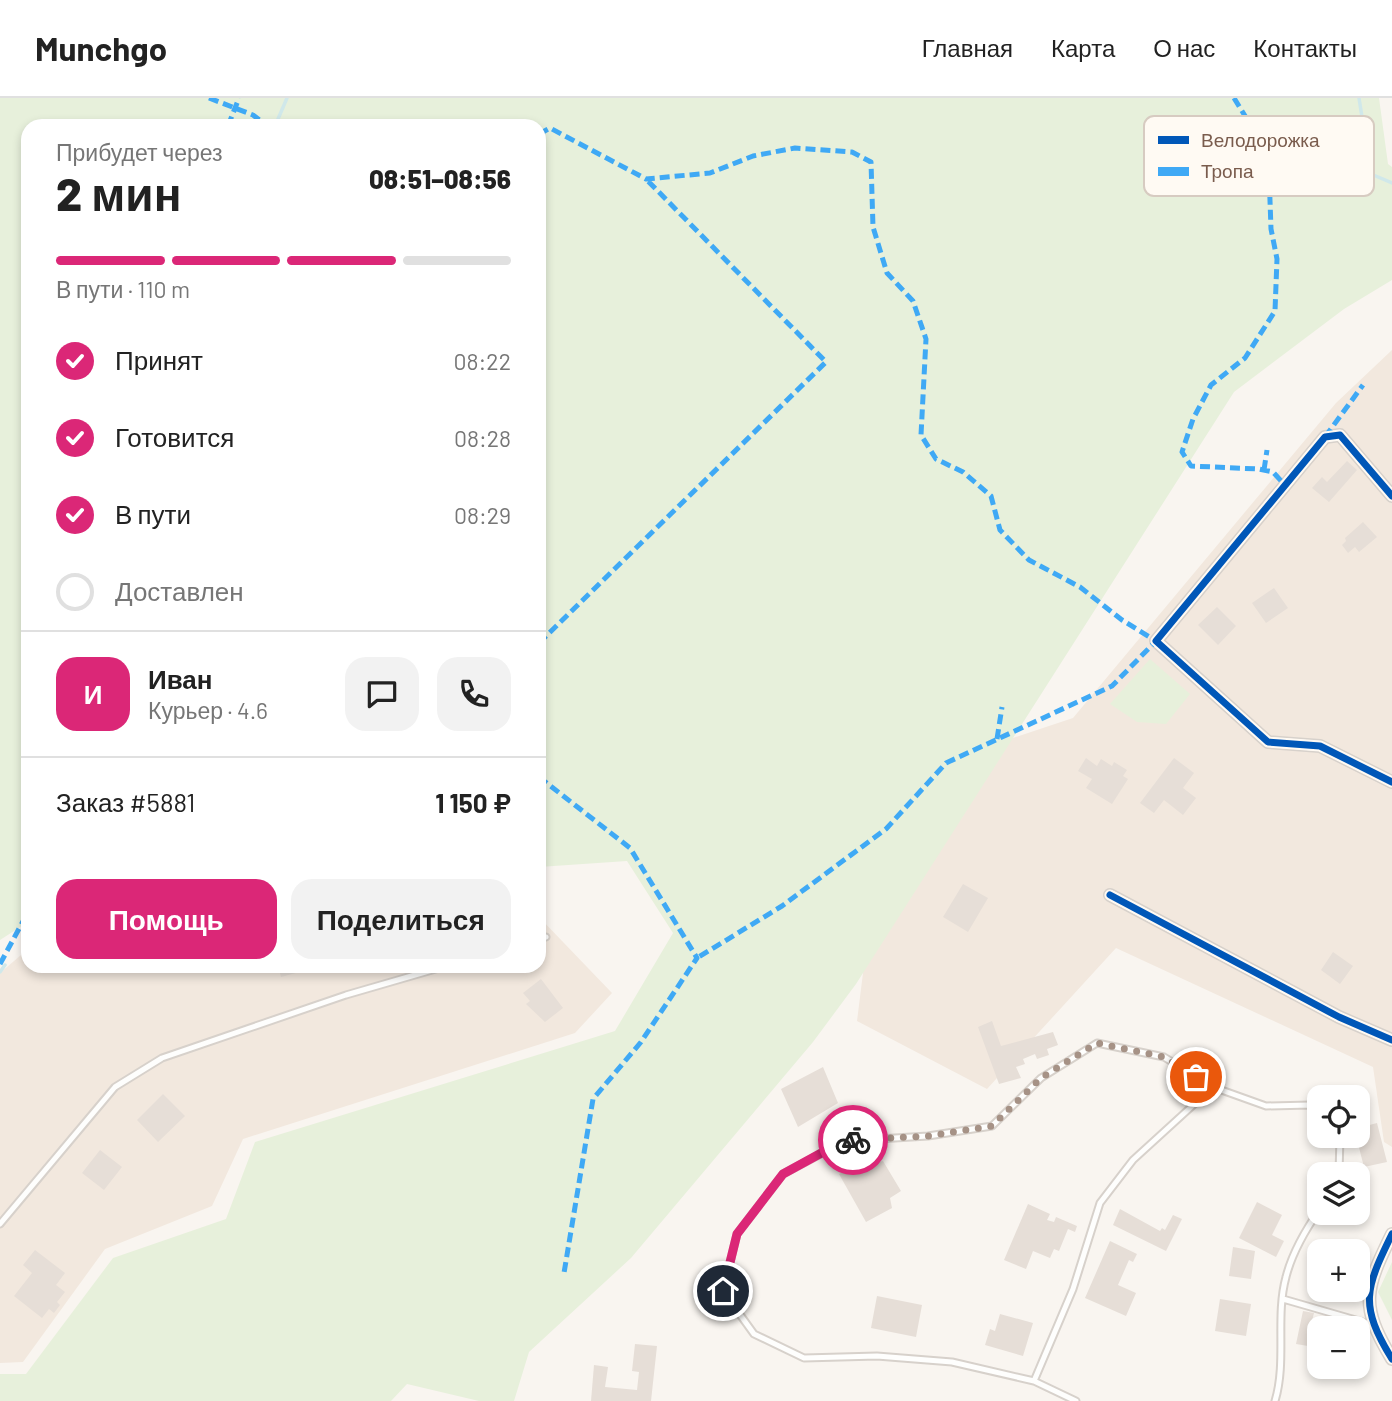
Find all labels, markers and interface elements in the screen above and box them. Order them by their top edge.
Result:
text: Munchgo [35,28,167,68]
text: Главная [922,33,1013,62]
text: Карта [1051,33,1115,62]
text: О нас [1153,33,1215,62]
text: Контакты [1253,33,1357,62]
legend [1144,116,1374,196]
text: Велодорожка [1201,128,1320,151]
text: Прибудет через [56,138,223,166]
text: Тропа [1201,159,1254,182]
text: 08:51–08:56 [369,163,511,194]
text: 2 мин [56,165,181,220]
text: В пути · 110 m [56,275,190,303]
icon: check [56,342,94,380]
text: Принят [115,344,203,375]
text: 08:22 [454,347,511,375]
icon: check [56,419,94,457]
text: Готовится [115,421,234,452]
text: 08:28 [454,424,511,452]
icon: check [56,496,94,534]
text: В пути [115,498,191,529]
text: 08:29 [454,501,511,529]
text: Доставлен [115,575,244,606]
button: chat [345,657,419,731]
button: phone [437,657,511,731]
text: Иван [148,663,213,694]
text: И [84,678,102,709]
text: Курьер · 4.6 [148,696,268,724]
text: Заказ #5881 [56,786,195,817]
text: 1 150 ₽ [435,787,511,818]
button: Помощь [56,879,277,959]
button: Поделиться [291,879,511,959]
pin [1166,1047,1226,1107]
icon: bag [1177,1058,1215,1096]
map controls [1307,1085,1370,1379]
button: locate [1307,1085,1370,1148]
courier [818,1105,888,1175]
icon: bike [834,1121,872,1159]
button: layers [1307,1162,1370,1225]
button: + [1307,1239,1370,1302]
pin [693,1261,753,1321]
icon: home [704,1272,742,1310]
button: − [1307,1316,1370,1379]

